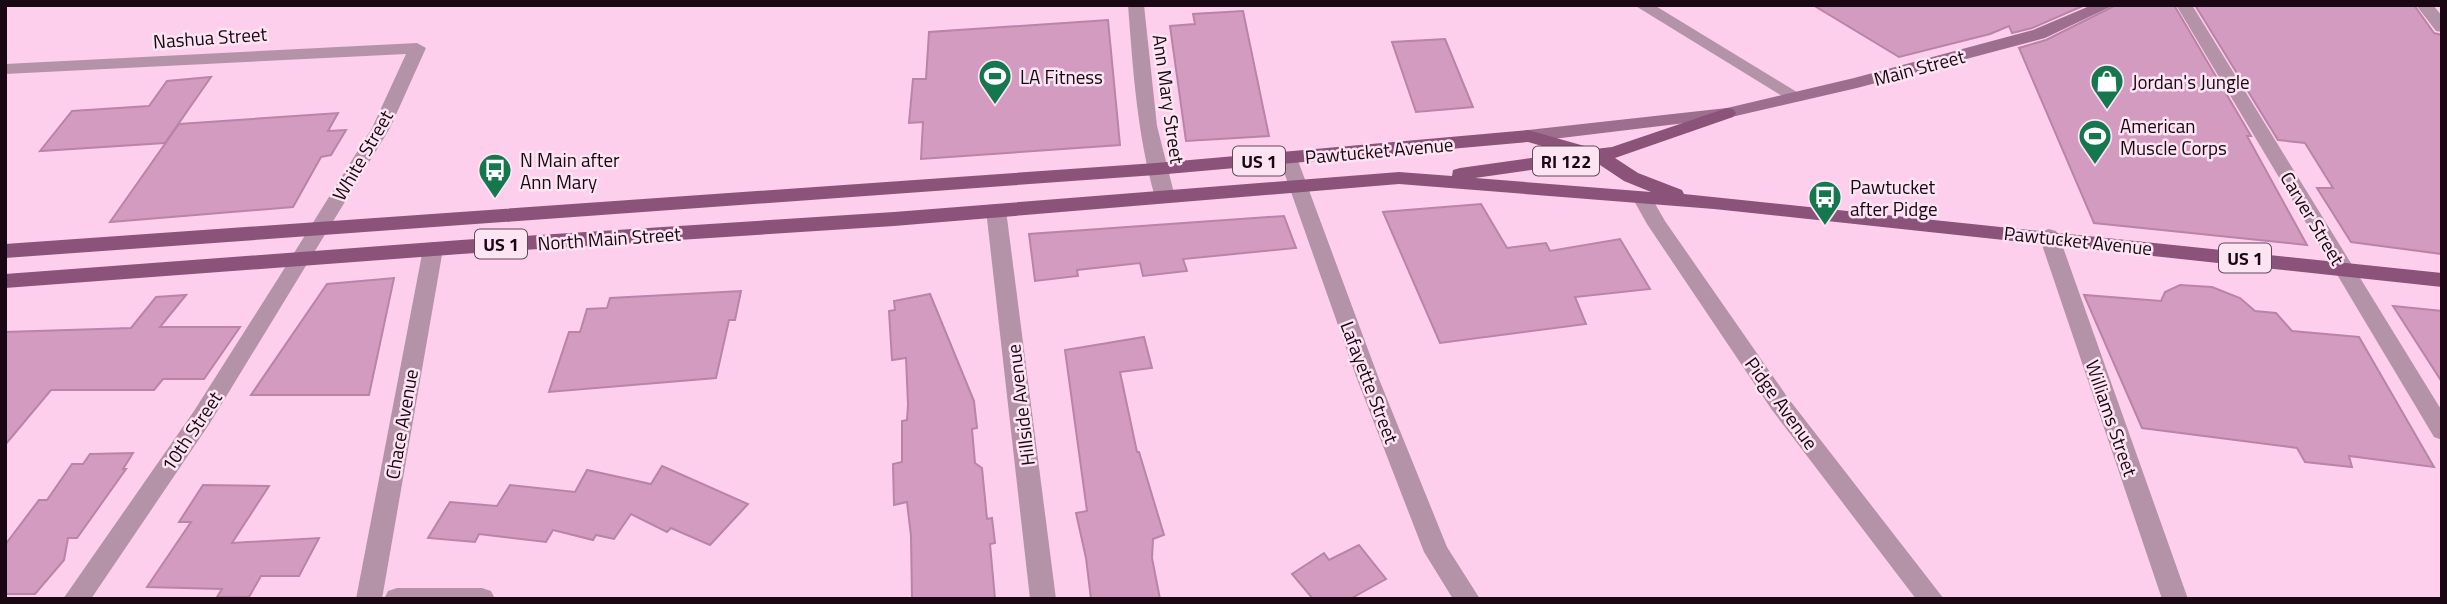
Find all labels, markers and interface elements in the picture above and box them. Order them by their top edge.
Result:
street label: Nashua Street [152,19,268,55]
street label: Ann Mary Street [1146,32,1192,166]
street label: Main Street [1870,41,1968,93]
sports icon: LA Fitness [976,57,1014,106]
place label: LA Fitness [1020,62,1103,91]
shop icon: Jordan's Jungle [2088,62,2126,111]
place label: Jordan's Jungle [2132,67,2250,96]
street label: White Street [324,104,400,206]
place label: American Muscle Corps [2120,111,2227,162]
sports icon: American Muscle Corps [2076,117,2114,166]
street label: Pawtucket Avenue [1304,129,1454,171]
place label: N Main after Ann Mary [520,145,620,196]
road number: US 1 [1233,146,1285,176]
road number: RI 122 [1533,146,1599,176]
bus stop icon: N Main after Ann Mary [476,151,514,200]
street label: Carver Street [2274,166,2353,271]
place label: Pawtucket after Pidge [1850,172,1938,223]
bus stop icon: Pawtucket after Pidge [1806,178,1844,227]
street label: Pawtucket Avenue [2002,218,2154,262]
street label: North Main Street [536,219,682,257]
road number: US 1 [475,230,527,258]
road number: US 1 [2219,244,2271,272]
street label: Lafayette Street [1333,317,1407,448]
street label: Hillside Avenue [998,343,1042,467]
street label: Pidge Avenue [1738,351,1826,455]
street label: Williams Street [2079,356,2146,480]
street label: Chace Avenue [377,367,425,481]
street label: 10th Street [153,385,229,477]

